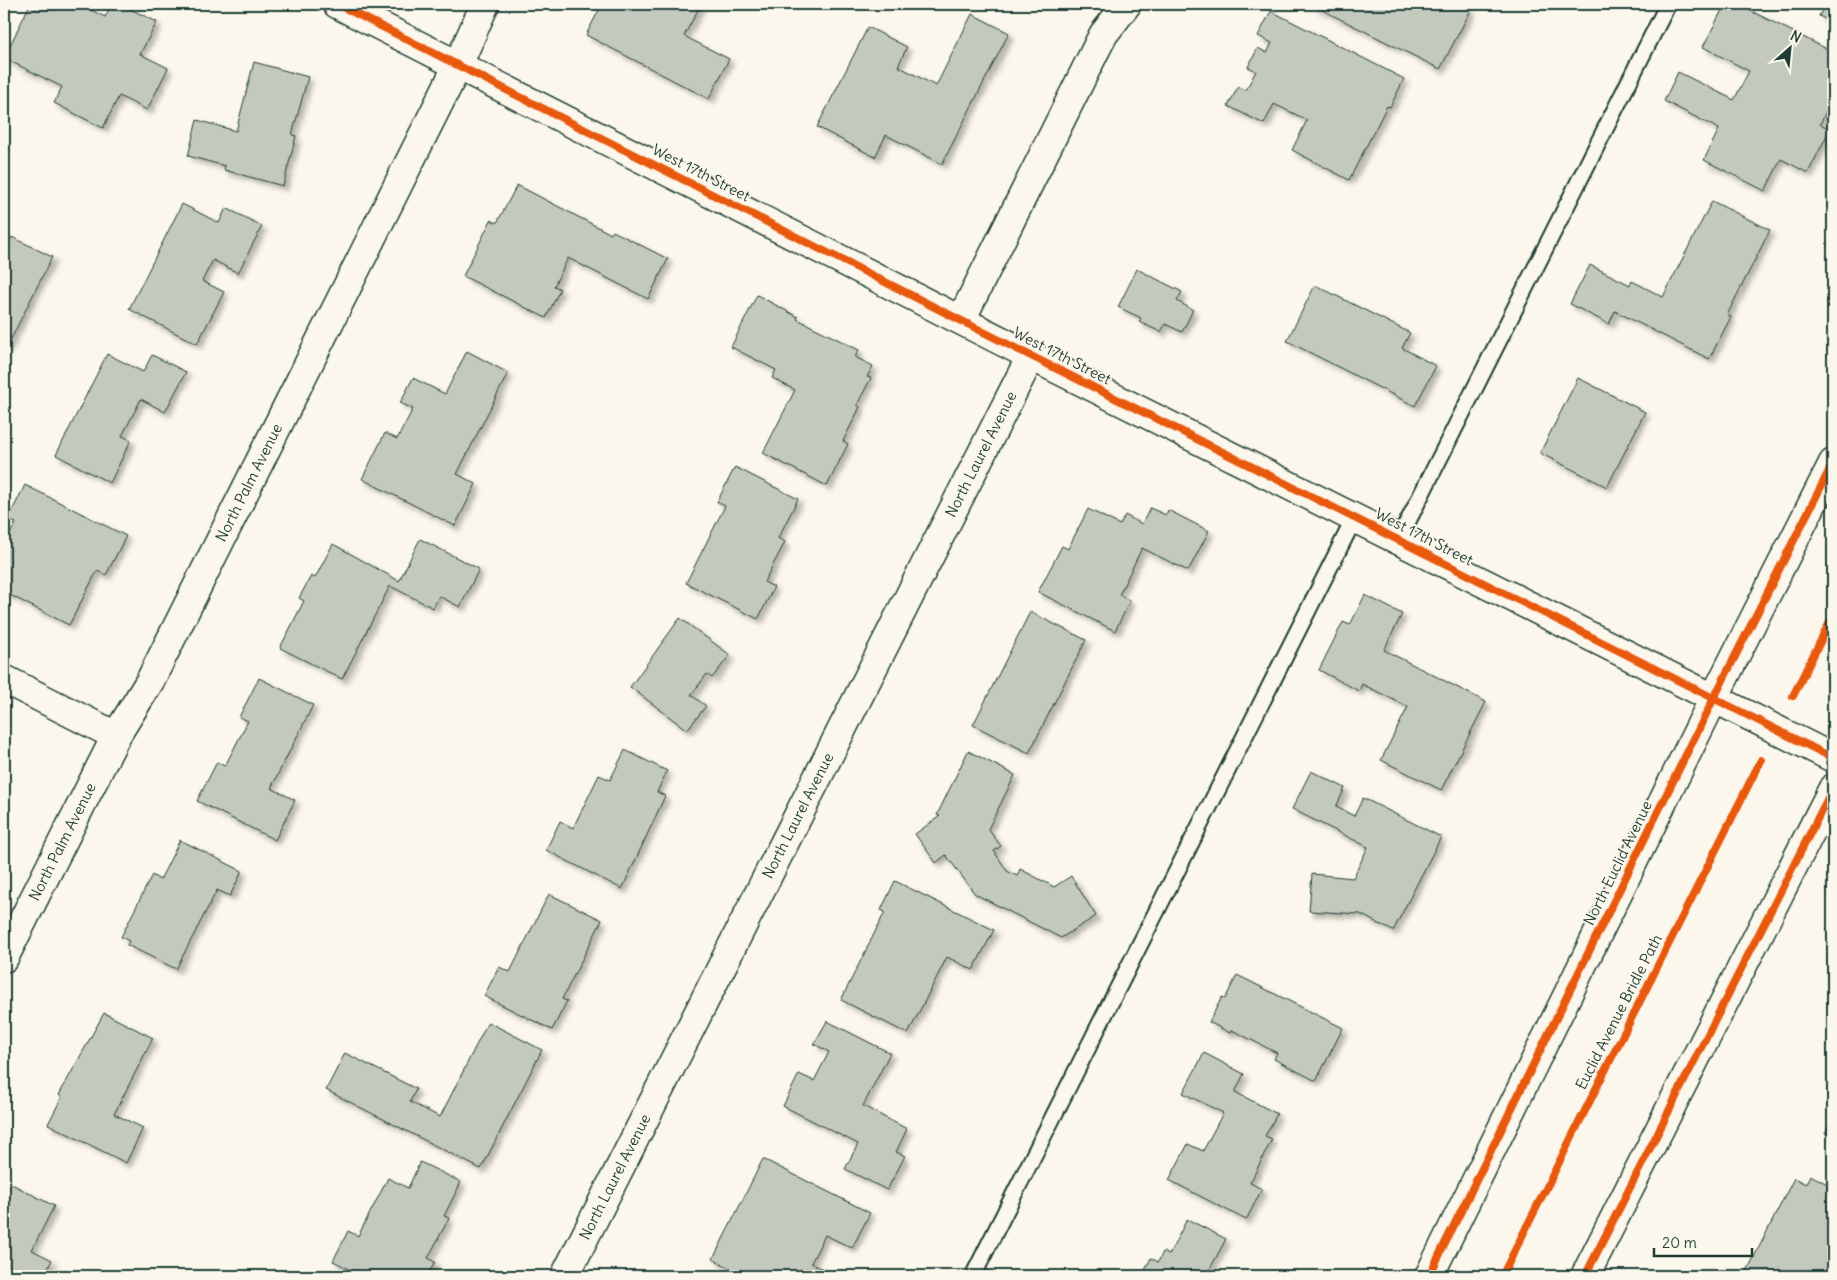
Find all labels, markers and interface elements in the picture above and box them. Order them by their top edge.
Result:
north arrow [1764,22,1814,72]
text: N [1788,26,1804,47]
street label: West 17th Street [649,140,753,205]
street label: West 17th Street [1010,323,1114,388]
street label: North Laurel Avenue [941,388,1020,520]
street label: North Palm Avenue [211,420,286,545]
street label: West 17th Street [1372,504,1476,569]
street label: North Laurel Avenue [758,749,837,882]
street label: North Palm Avenue [24,780,100,904]
street label: North Euclid Avenue [1579,797,1656,928]
street label: Euclid Avenue Bridle Path [1571,931,1666,1093]
street label: North Laurel Avenue [575,1111,654,1243]
scale bar [1654,1225,1752,1257]
text: 20 m [1662,1233,1697,1252]

